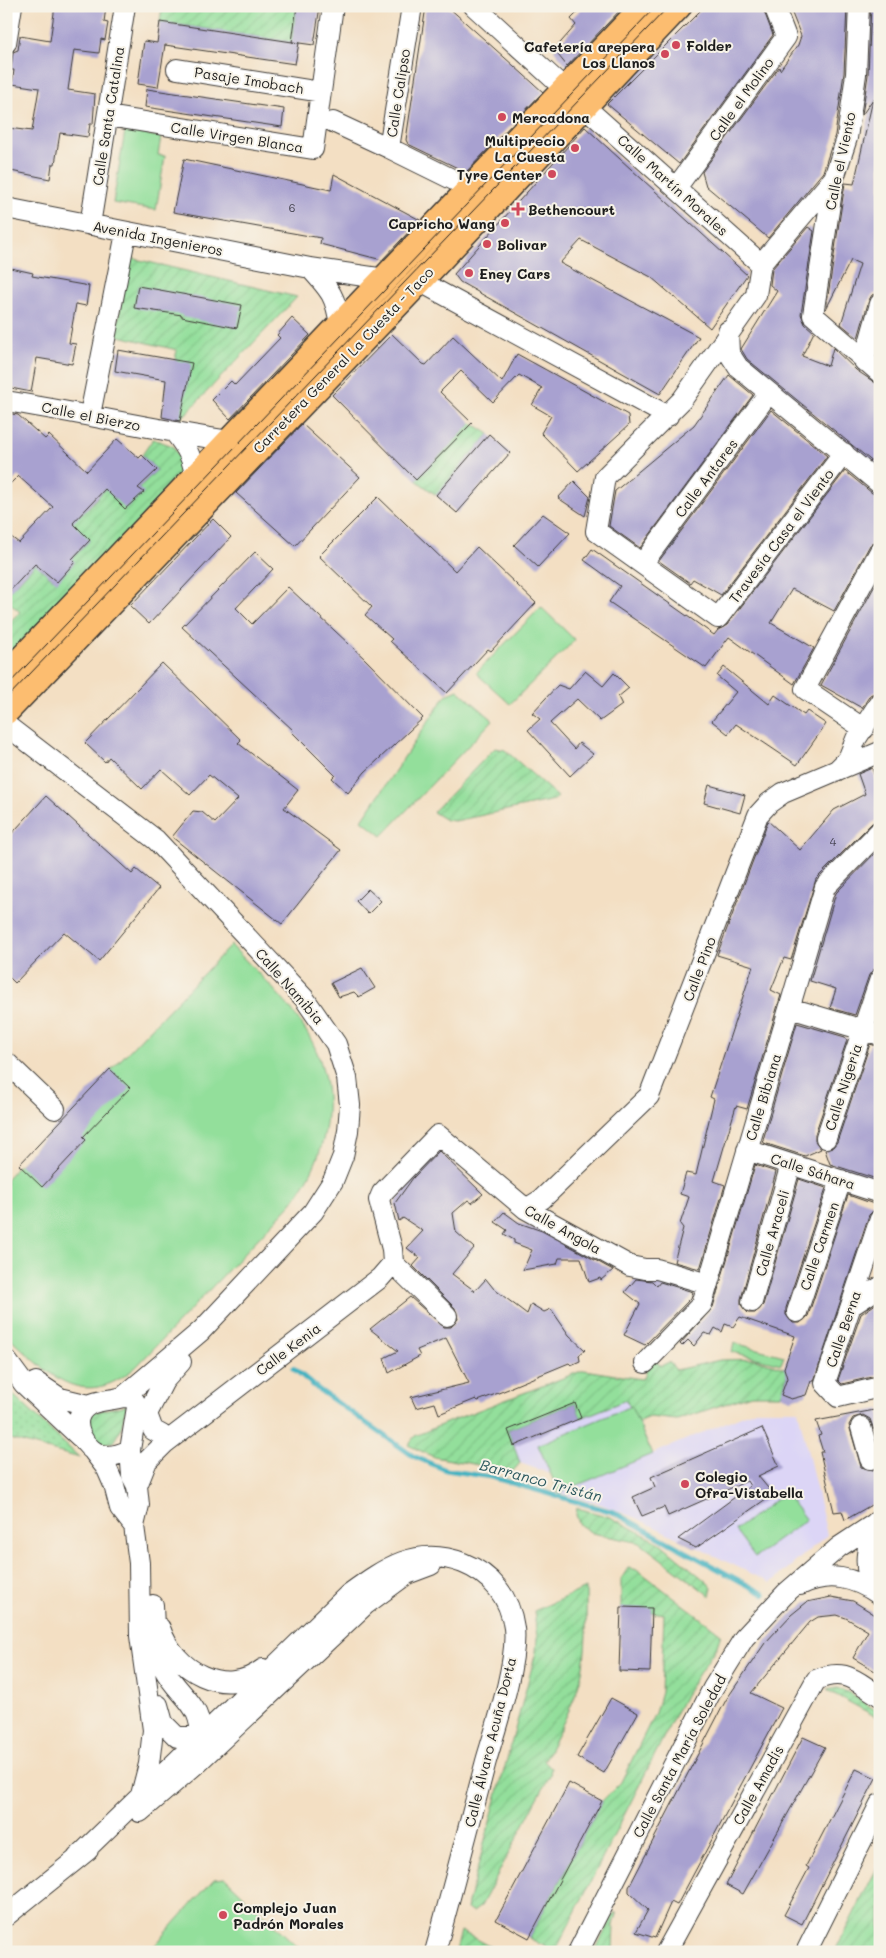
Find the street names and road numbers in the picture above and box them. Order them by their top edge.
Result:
street label: Calle Santa Catalina [88,45,128,187]
street label: Calle Calipso [382,47,414,139]
street label: Calle el Molino [704,53,778,145]
street label: Pasaje Imobach [193,62,305,98]
street label: Calle el Viento [820,110,860,212]
street label: Calle Virgen Blanca [169,117,305,157]
street label: Calle Martín Morales [614,130,732,240]
street label: Avenida Ingenieros [91,216,225,260]
street label: Carretera General La Cuesta - Taco [249,263,437,457]
street label: Calle el Bierzo [40,397,142,435]
street label: Calle Antares [670,435,742,521]
street label: Travesía Casa el Viento [724,465,838,607]
street label: Calle Pino [678,934,720,1004]
street label: Calle Namibia [252,944,328,1028]
street label: Calle Nigeria [820,1041,866,1133]
street label: Calle Bibiana [741,1051,785,1143]
street label: Calle Sáhara [768,1148,858,1194]
street label: Calle Araceli [751,1188,793,1278]
street label: Calle Carmen [795,1199,843,1293]
street label: Calle Angola [521,1200,605,1258]
street label: Calle Berna [821,1288,865,1370]
street label: Calle Kenia [252,1318,324,1380]
street label: Calle Álvaro Acuña Dorta [460,1655,520,1829]
street label: Calle Santa María Soledad [628,1671,730,1841]
street label: Calle Amadis [728,1742,788,1828]

